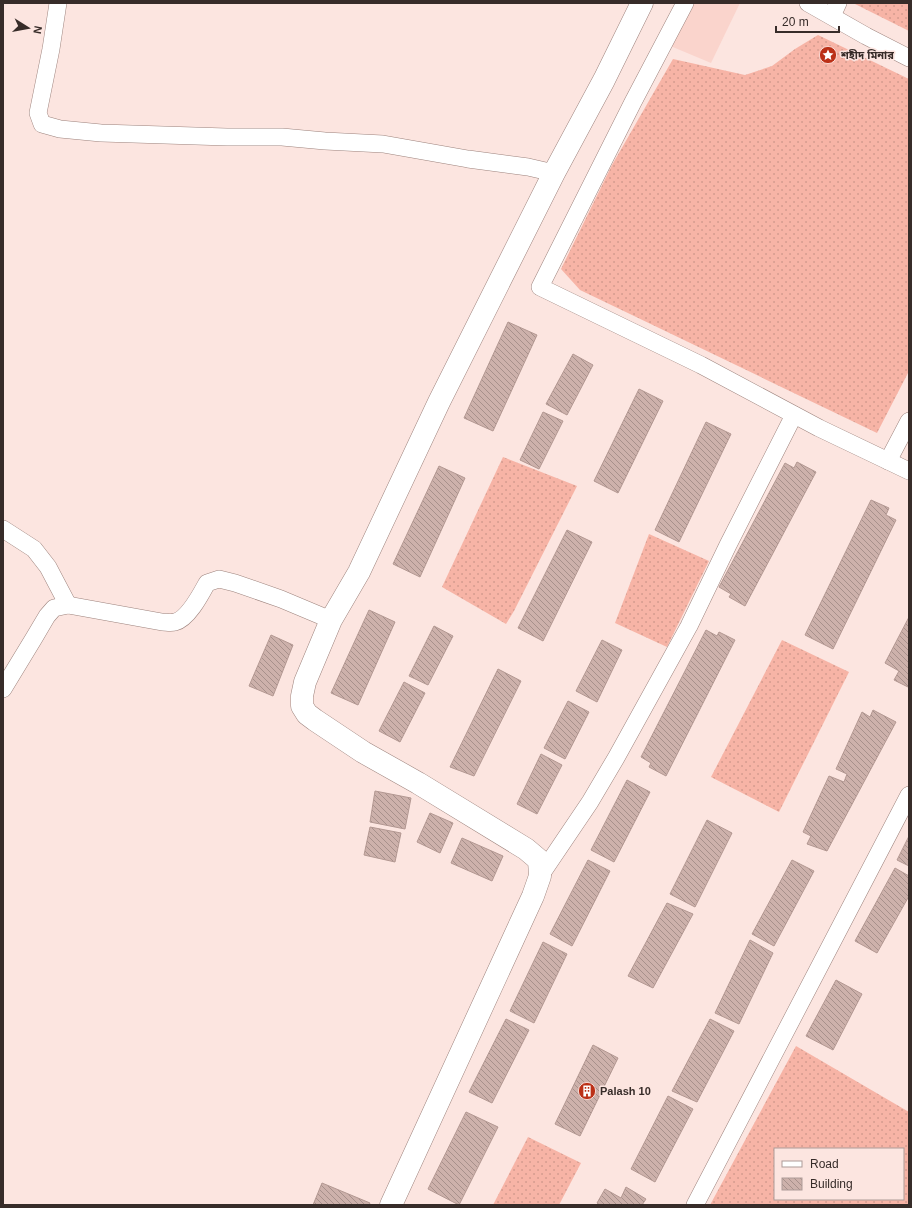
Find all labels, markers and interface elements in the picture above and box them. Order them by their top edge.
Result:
north arrow [8,8,48,48]
scale bar [776,8,839,34]
text: 20 m [782,15,809,29]
text: N [31,25,44,35]
place icon: শহীদ মিনার [818,45,838,65]
place label: শহীদ মিনার [840,49,894,61]
building icon: Palash 10 [577,1081,597,1101]
place label: Palash 10 [600,1085,651,1097]
legend [774,1148,904,1200]
text: Road [810,1157,839,1171]
text: Building [810,1177,853,1191]

